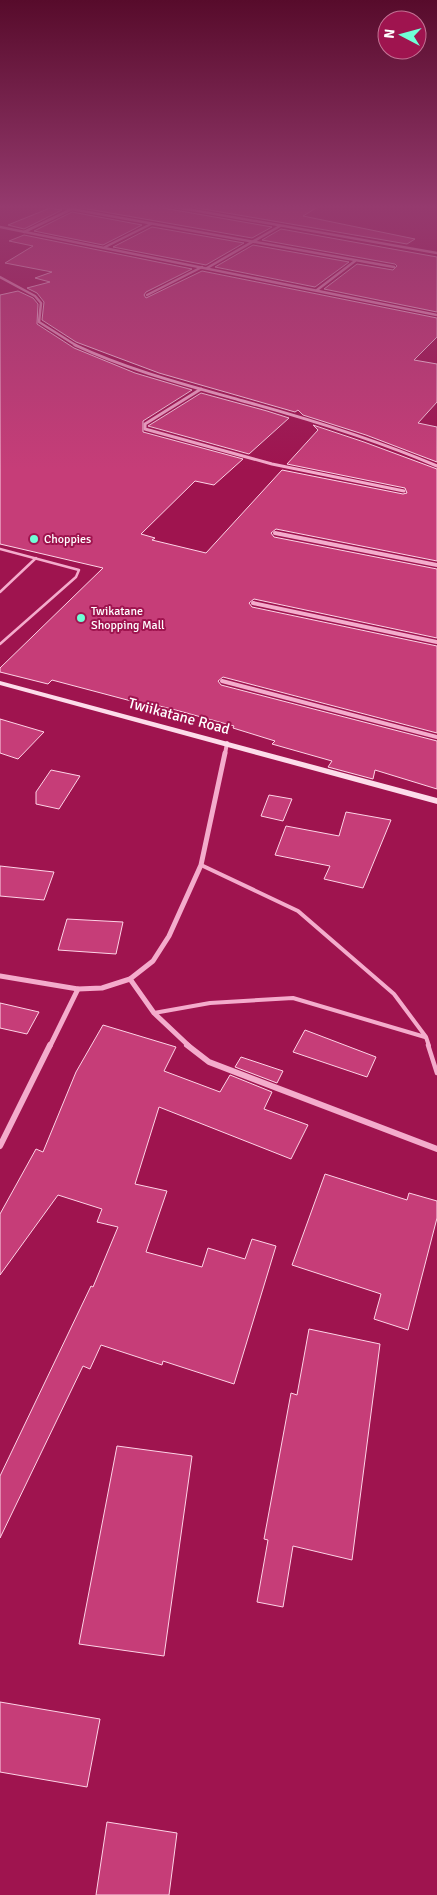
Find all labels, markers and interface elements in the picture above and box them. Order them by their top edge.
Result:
north arrow [377,10,427,60]
text: N [381,28,399,39]
place label: Choppies [44,532,91,547]
marker: Choppies [28,533,40,545]
place label: Twikatane Shopping Mall [91,604,165,633]
marker: Twikatane Shopping Mall [75,612,87,624]
street label: Twiikatane Road [126,694,232,738]

